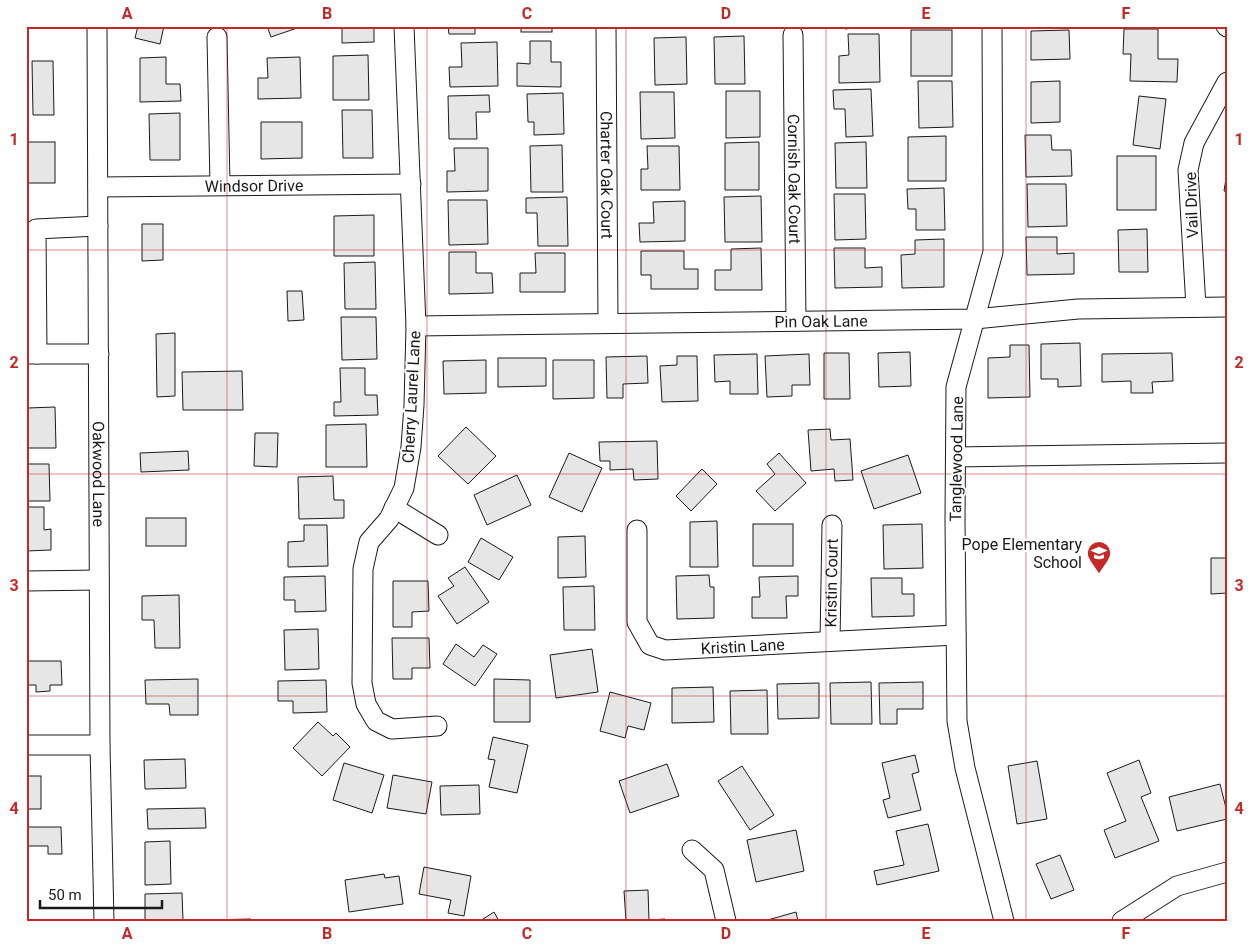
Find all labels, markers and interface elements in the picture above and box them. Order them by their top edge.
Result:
text: A [122,4,133,23]
text: B [322,4,332,23]
text: C [522,4,532,23]
text: D [721,4,731,23]
text: E [922,4,931,23]
text: F [1122,4,1131,23]
street label: Charter Oak Court [597,111,616,239]
street label: Cornish Oak Court [784,114,804,244]
text: 1 [9,130,19,149]
text: 1 [1234,130,1244,149]
street label: Vail Drive [1181,172,1202,238]
street label: Windsor Drive [205,176,303,196]
street label: Pin Oak Lane [774,311,868,332]
street label: Cherry Laurel Lane [399,330,424,464]
text: 2 [9,353,19,372]
text: 2 [1234,353,1244,372]
street label: Tanglewood Lane [946,396,967,522]
street label: Oakwood Lane [89,421,108,527]
place label: Pope Elementary School [962,535,1082,572]
street label: Kristin Court [821,538,842,628]
school or university icon: Pope Elementary School [1086,540,1112,574]
text: 3 [9,576,19,595]
text: 3 [1234,576,1244,595]
street label: Kristin Lane [700,635,785,658]
text: 4 [9,799,19,818]
text: 4 [1234,799,1244,818]
scale bar [40,877,162,909]
text: 50 m [48,886,82,904]
text: A [122,924,133,943]
text: B [322,924,332,943]
text: C [522,924,532,943]
text: D [721,924,731,943]
text: E [922,924,931,943]
text: F [1122,924,1131,943]

